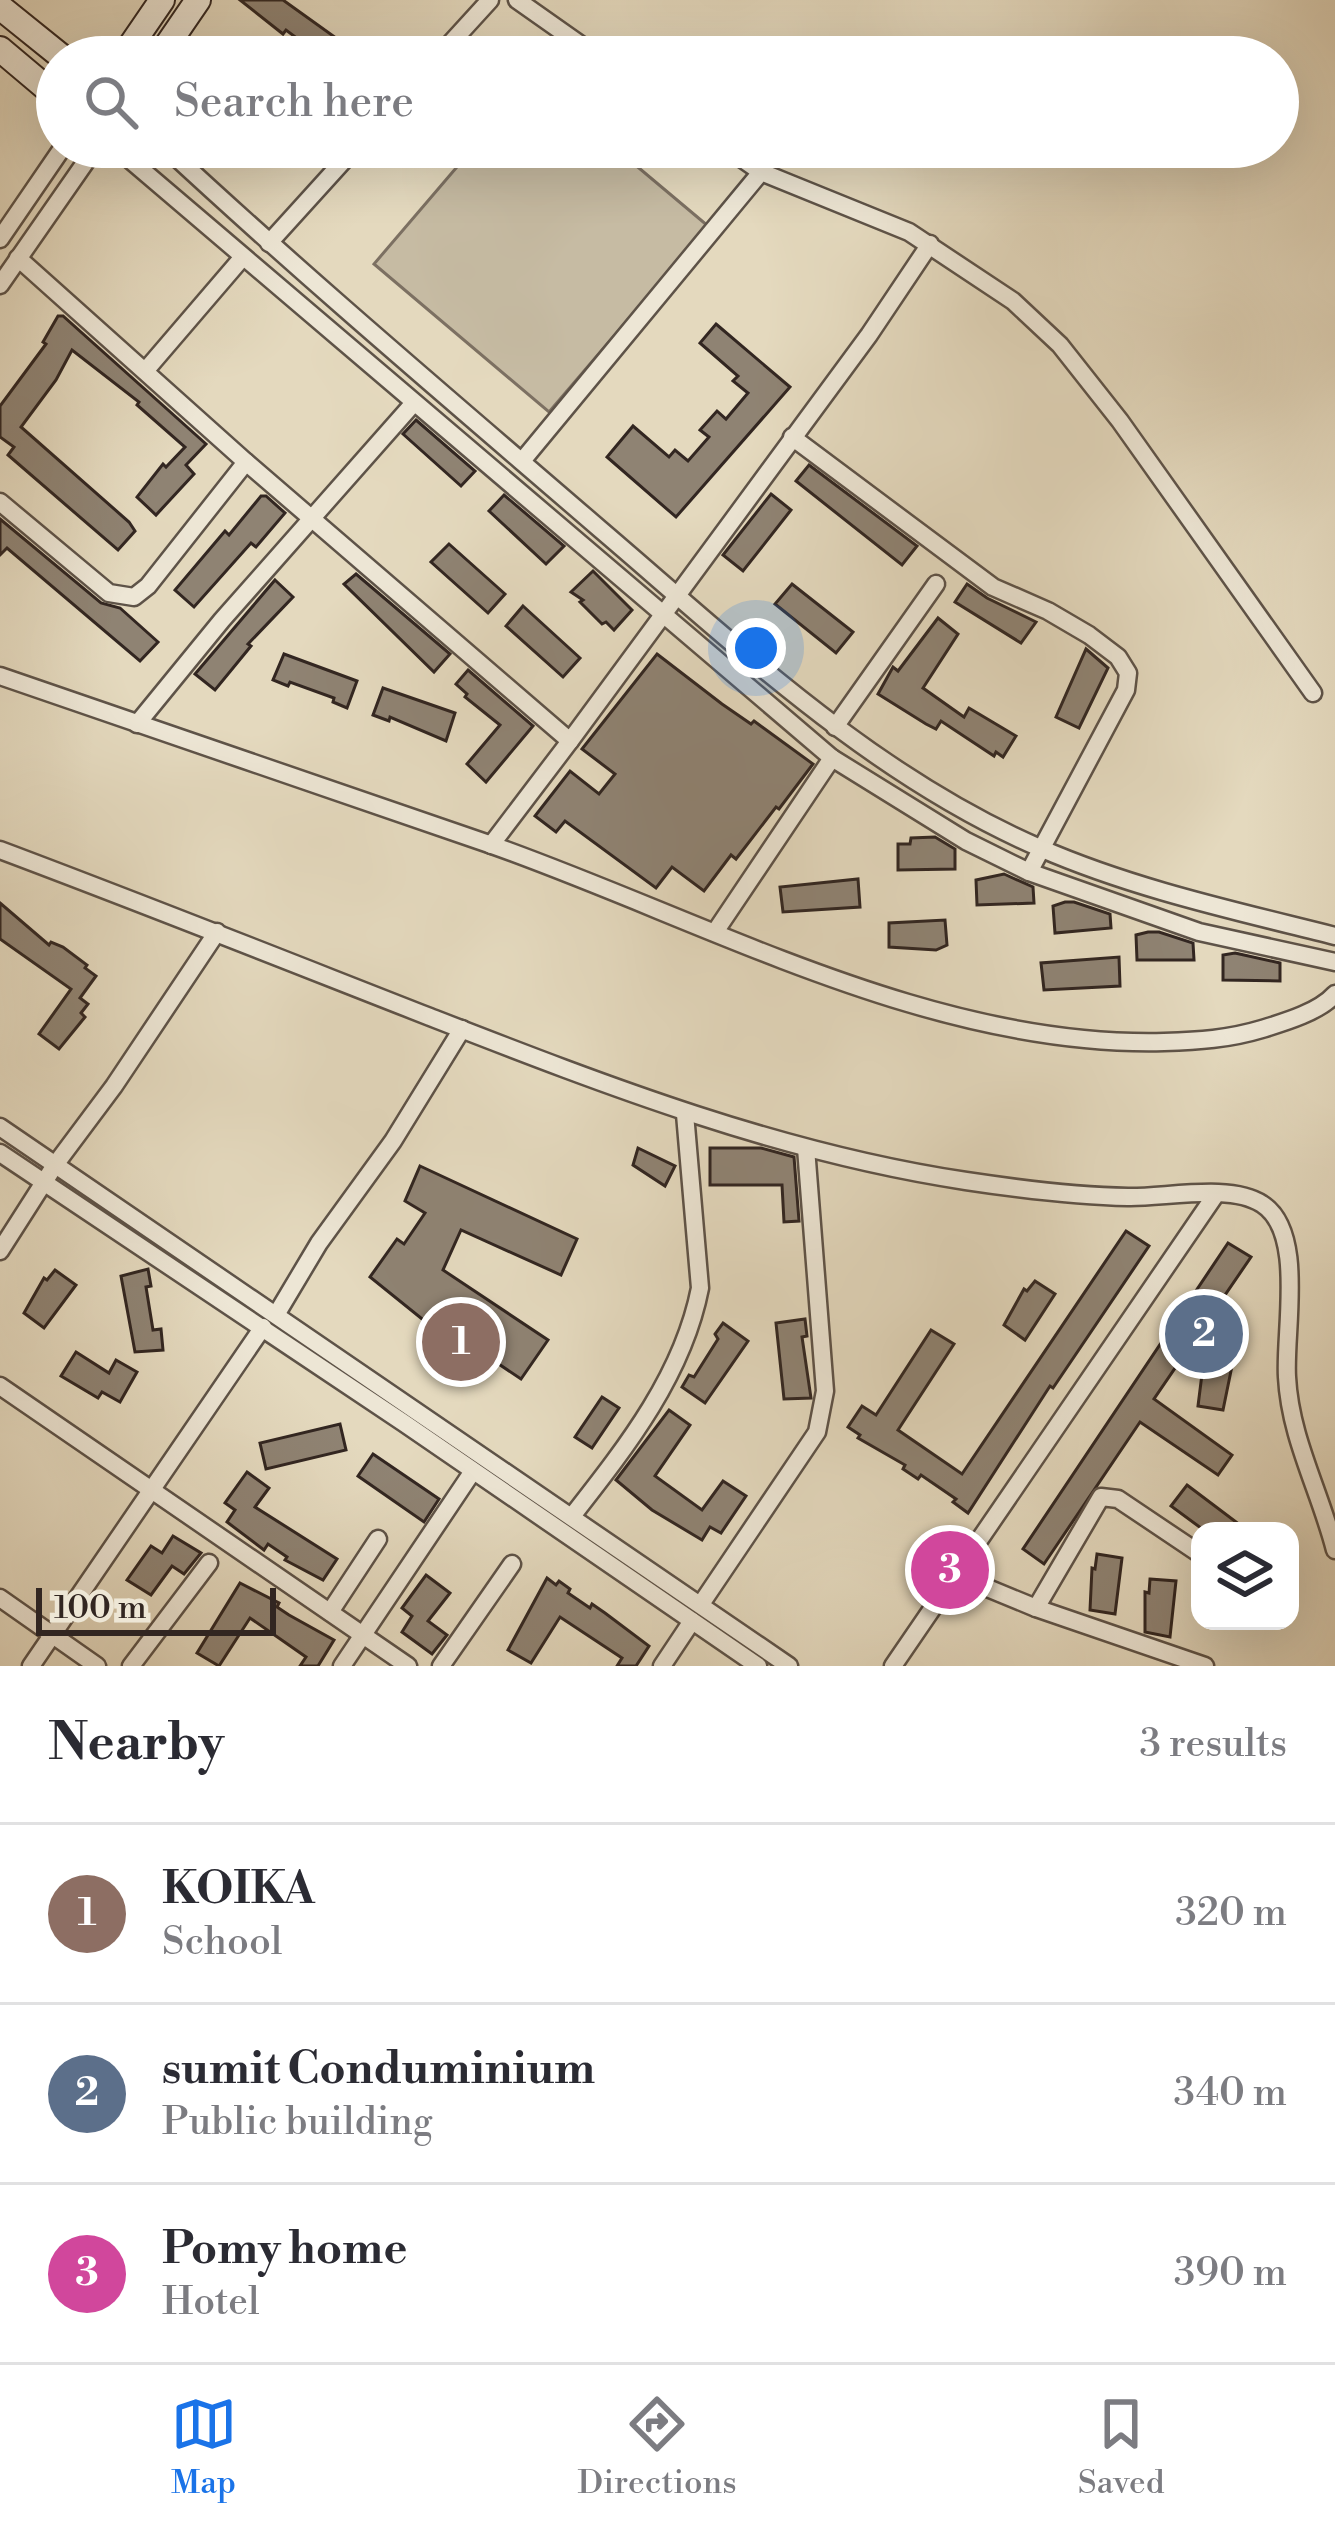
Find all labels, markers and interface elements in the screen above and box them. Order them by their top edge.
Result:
search box [36,36,1299,168]
icon: search [78,69,144,135]
text: Search here [174,74,414,131]
your location [726,618,786,678]
pin: 2 [1165,1289,1243,1379]
pin: 1 [422,1297,500,1387]
map controls [1191,1522,1299,1630]
button: layers [1191,1522,1299,1630]
pin: 3 [911,1525,989,1615]
scale bar [36,1582,276,1635]
text: 100 m [54,1588,147,1629]
text: Nearby [48,1712,224,1776]
text: 3 results [1139,1720,1287,1769]
text: KOIKA [162,1861,315,1918]
text: 1 [78,1889,96,1938]
text: 320 m [1175,1889,1287,1938]
text: School [162,1918,282,1967]
text: sumit Conduminium [162,2041,595,2098]
text: 2 [75,2069,99,2118]
text: 340 m [1174,2069,1287,2118]
text: Public building [162,2098,433,2147]
text: Pomy home [162,2221,407,2278]
text: 3 [75,2249,99,2298]
text: 390 m [1174,2249,1287,2298]
text: Hotel [162,2278,260,2327]
tab: Map [171,2391,237,2504]
tab: Directions [578,2391,737,2504]
tab: Saved [1078,2391,1164,2504]

